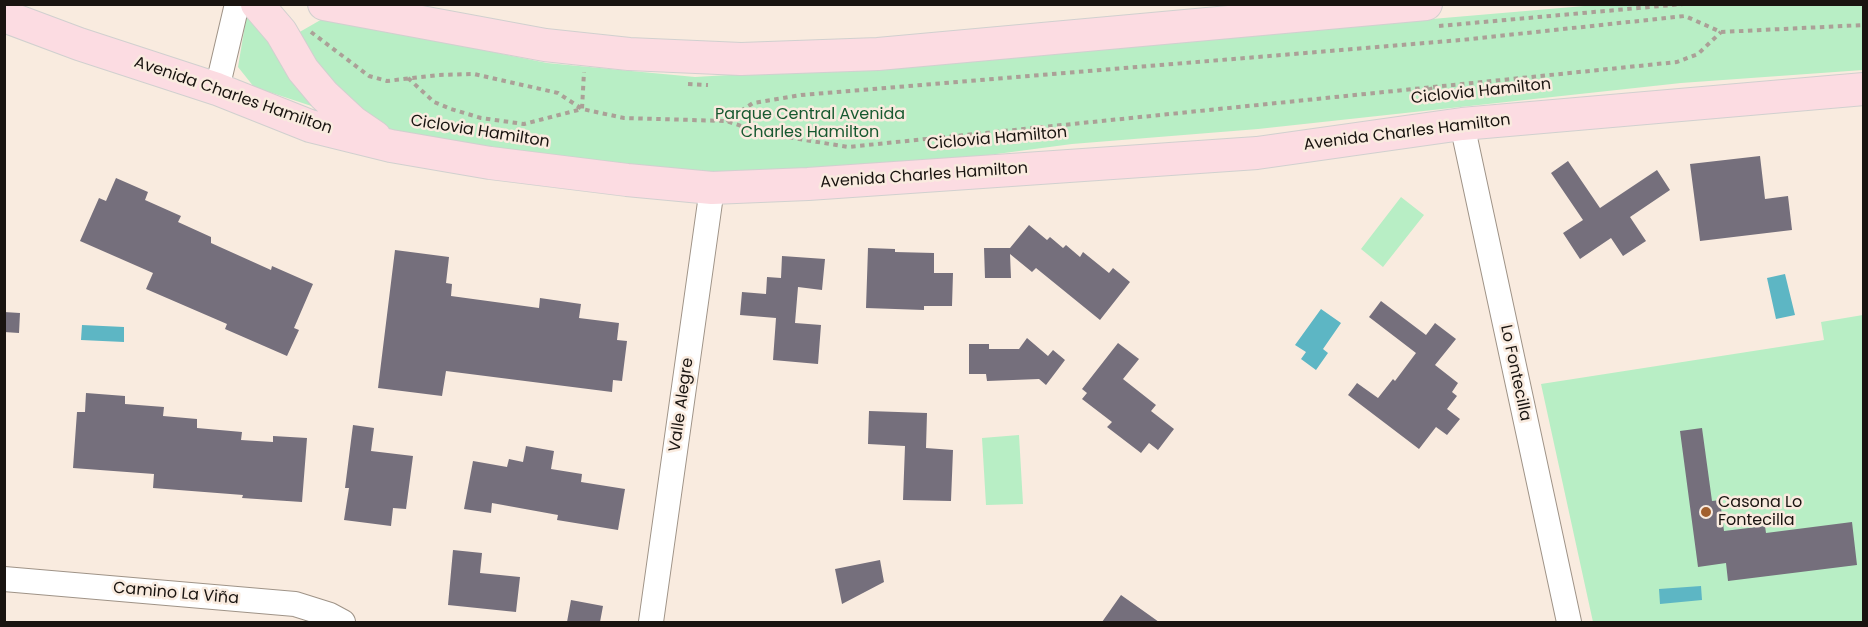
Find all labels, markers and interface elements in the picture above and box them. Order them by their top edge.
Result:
street label: Avenida Charles Hamilton [131,53,335,139]
street label: Ciclovia Hamilton [1410,75,1552,109]
park label: Parque Central Avenida Charles Hamilton [715,105,905,143]
street label: Avenida Charles Hamilton [1303,111,1511,155]
street label: Ciclovia Hamilton [409,112,551,152]
street label: Ciclovia Hamilton [926,123,1068,155]
street label: Avenida Charles Hamilton [820,159,1028,193]
street label: Lo Fontecilla [1495,323,1535,423]
street label: Valle Alegre [666,357,698,453]
place label: Casona Lo Fontecilla [1718,493,1802,531]
marker: Casona Lo Fontecilla [1699,505,1713,519]
street label: Camino La Viña [112,579,240,609]

